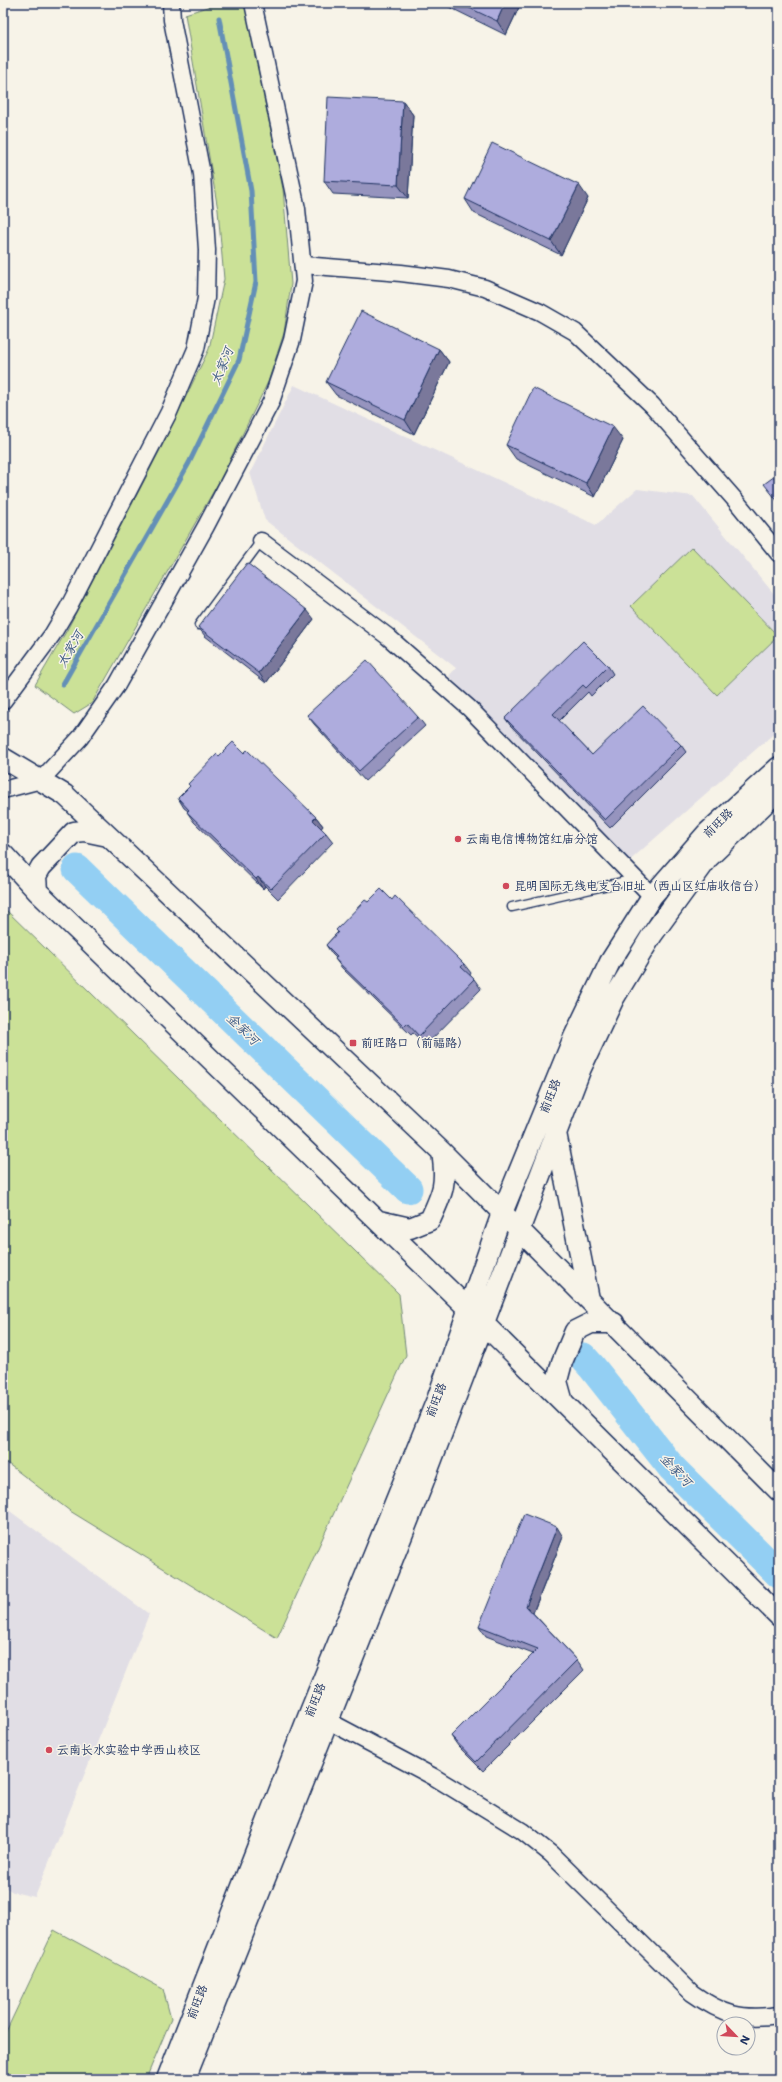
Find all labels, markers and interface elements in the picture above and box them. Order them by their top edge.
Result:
water label: 太家河 [207,343,238,387]
water label: 太家河 [53,626,88,670]
street label: 前旺路 [699,805,737,841]
place label: 云南电信博物馆红庙分馆 [466,831,598,847]
marker: 云南电信博物馆红庙分馆 [453,834,463,844]
place label: 昆明国际无线电支台旧址（西山区红庙收信台） [514,878,766,894]
marker: 昆明国际无线电支台旧址（西山区红庙收信台） [501,881,511,891]
water label: 金家河 [223,1009,264,1050]
place label: 前旺路口（前福路） [361,1035,469,1051]
marker: 前旺路口（前福路） [348,1038,358,1048]
street label: 前旺路 [536,1076,564,1116]
street label: 前旺路 [422,1380,450,1420]
water label: 金家河 [656,1450,697,1492]
street label: 前旺路 [301,1680,329,1720]
place label: 云南长水实验中学西山校区 [57,1742,201,1758]
marker: 云南长水实验中学西山校区 [44,1745,54,1755]
street label: 前旺路 [183,1982,211,2022]
north arrow [716,2016,756,2056]
text: N [736,2033,753,2047]

